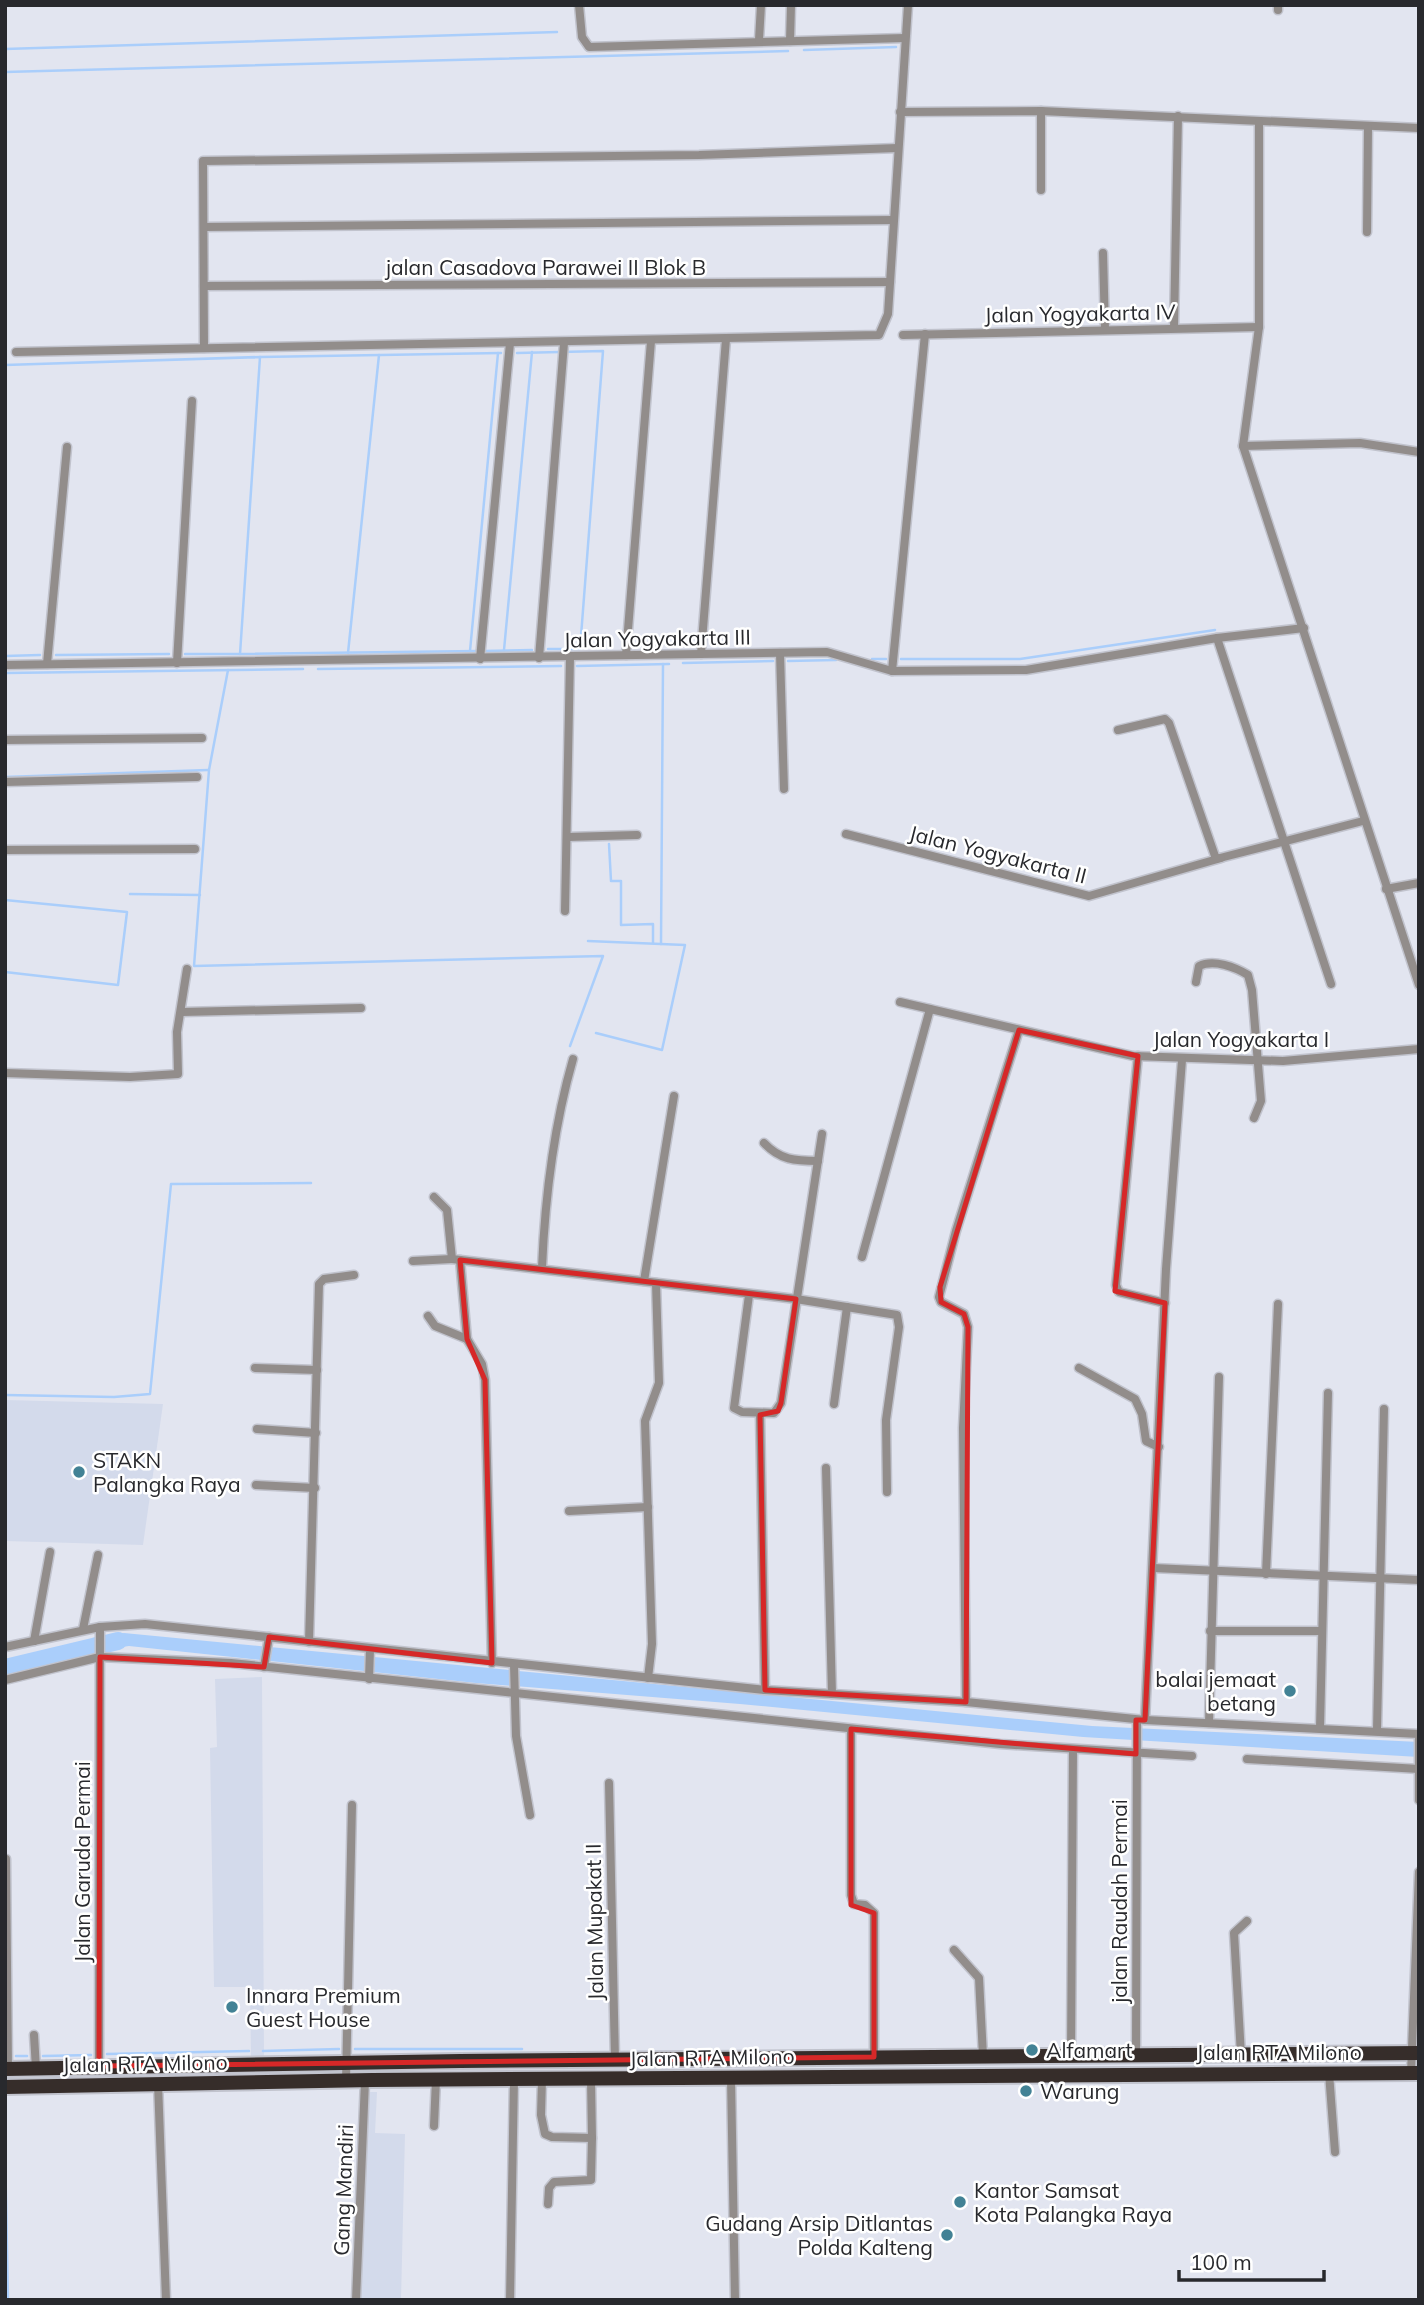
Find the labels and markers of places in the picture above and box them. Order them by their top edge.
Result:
place label: STAKN Palangka Raya [93,1447,241,1497]
marker: STAKN Palangka Raya [71,1464,87,1480]
place label: balai jemaat betang [1155,1666,1276,1716]
marker: balai jemaat betang [1282,1683,1298,1699]
place label: Innara Premium Guest House [246,1982,401,2032]
marker: Innara Premium Guest House [224,1999,240,2015]
place label: Alfamart [1046,2037,1133,2063]
marker: Alfamart [1024,2042,1040,2058]
place label: Warung [1040,2078,1119,2104]
marker: Warung [1018,2083,1034,2099]
place label: Kantor Samsat Kota Palangka Raya [974,2177,1172,2227]
marker: Kantor Samsat Kota Palangka Raya [952,2194,968,2210]
place label: Gudang Arsip Ditlantas Polda Kalteng [705,2210,933,2260]
marker: Gudang Arsip Ditlantas Polda Kalteng [939,2227,955,2243]

